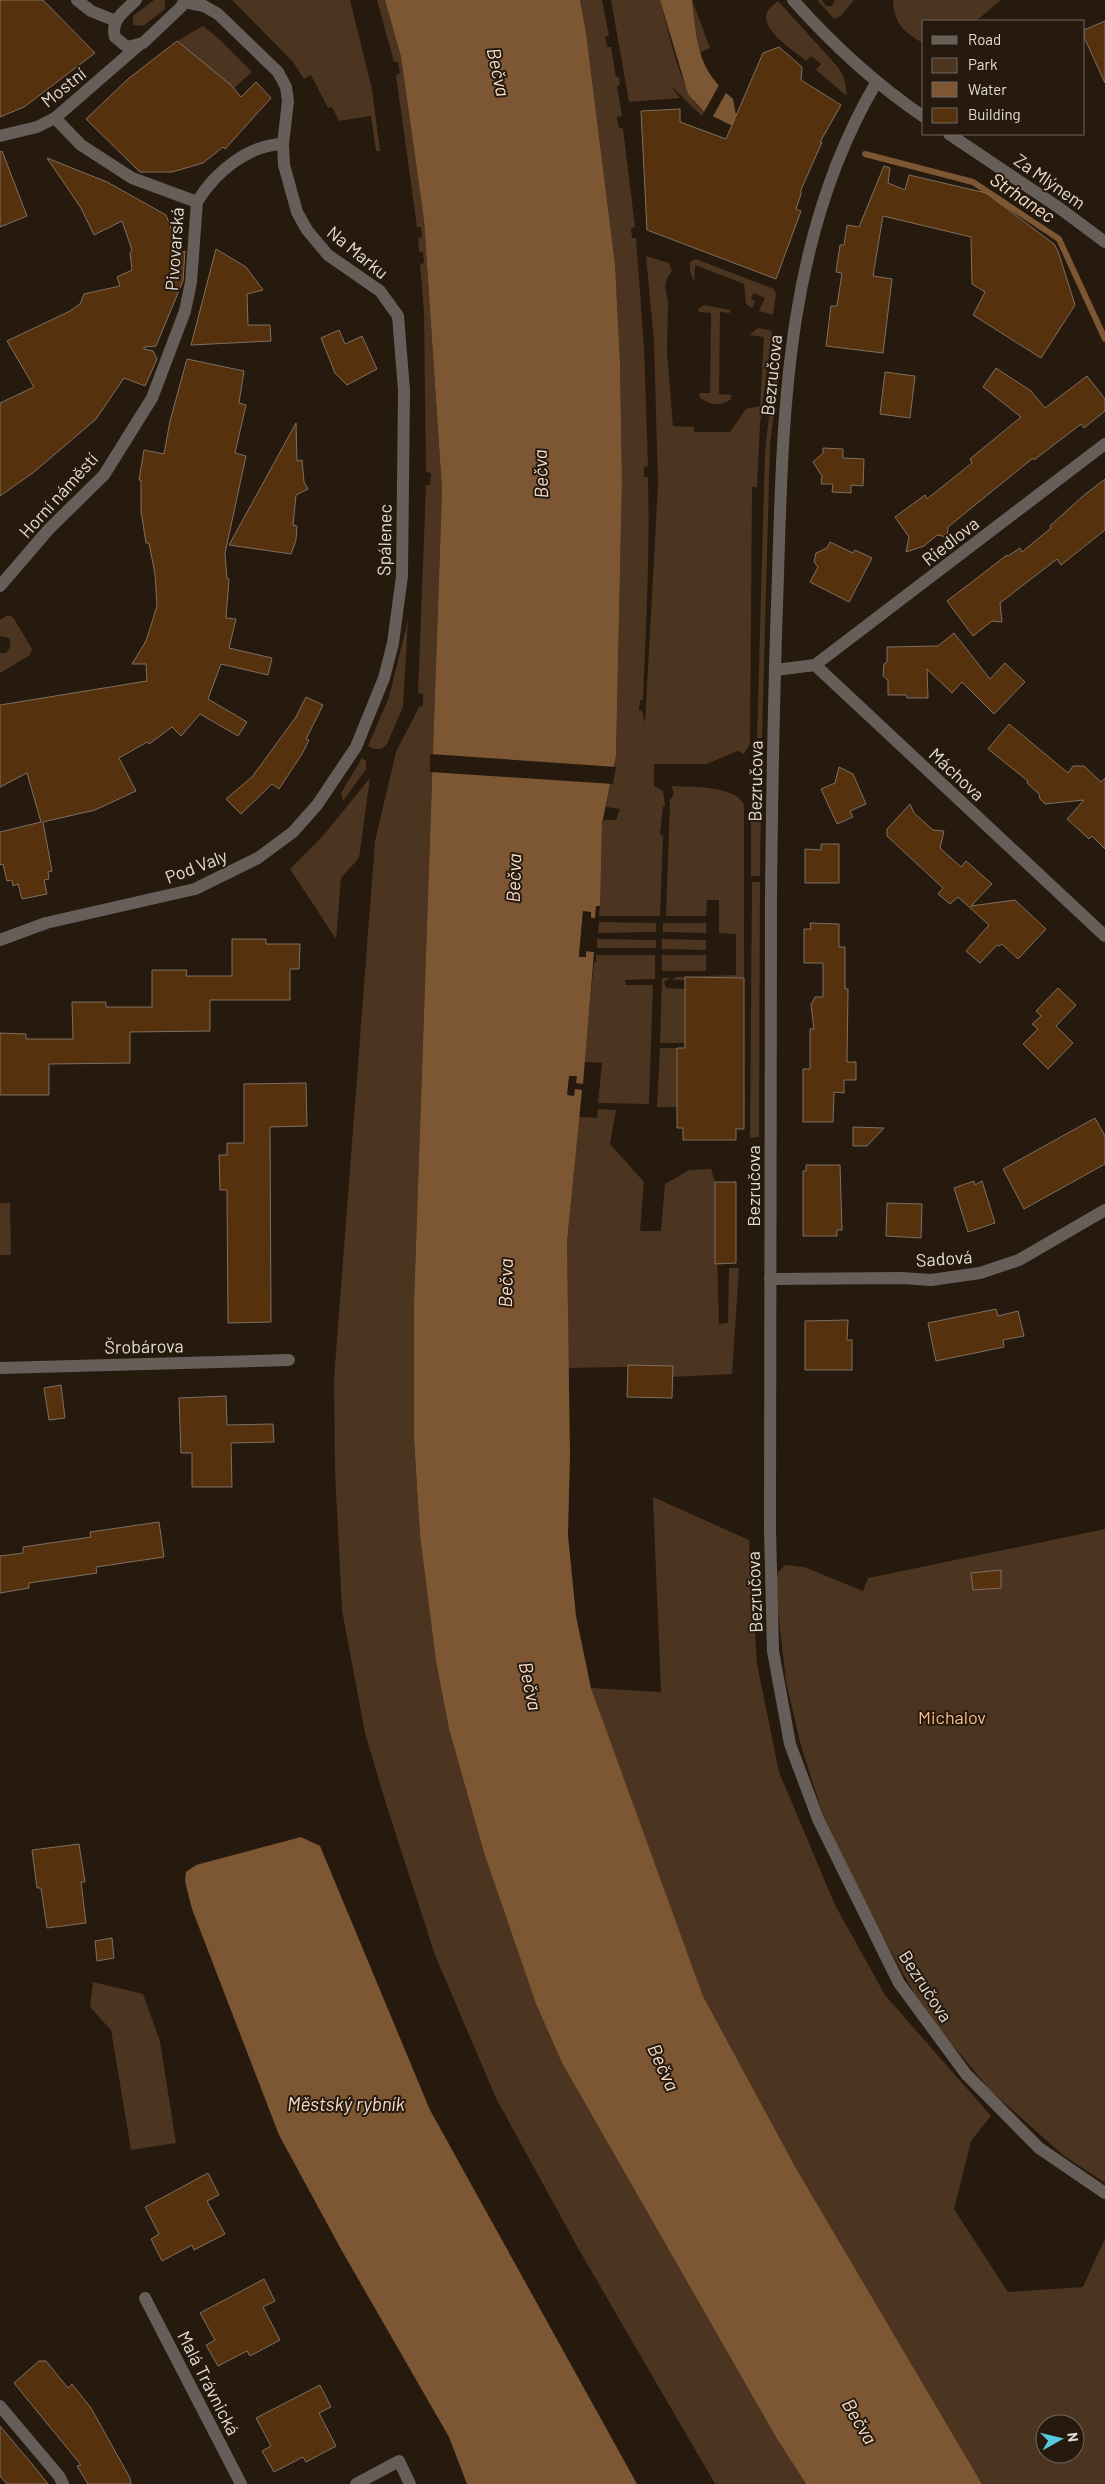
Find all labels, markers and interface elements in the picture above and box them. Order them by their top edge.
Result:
legend [922,20,1085,135]
text: Road [968,30,1001,48]
water label: Bečva [483,46,515,98]
text: Park [968,55,998,73]
street label: Mostní [36,62,90,112]
text: Water [968,80,1007,98]
text: Building [968,105,1021,123]
street label: Za Mlýnem [1010,148,1090,214]
water label: Strhanec [986,167,1060,227]
street label: Pivovarská [160,206,188,292]
street label: Na Marku [323,221,393,283]
street label: Bezručova [756,333,786,417]
street label: Horní náměstí [14,448,102,542]
water label: Bečva [528,449,552,499]
street label: Spálenec [372,504,396,576]
street label: Riedlova [917,512,983,570]
street label: Bezručova [743,740,767,822]
street label: Máchova [925,743,989,805]
street label: Pod Valy [162,844,230,888]
water label: Bečva [501,853,525,903]
street label: Bezručova [742,1145,764,1227]
street label: Sadová [915,1245,973,1271]
water label: Bečva [493,1258,517,1308]
street label: Šrobárova [104,1334,184,1358]
street label: Bezručova [742,1551,766,1633]
water label: Bečva [515,1660,547,1712]
park label: Michalov [918,1706,986,1728]
street label: Bezručova [895,1946,957,2026]
water label: Bečva [643,2040,685,2094]
water label: Městský rybník [287,2092,406,2115]
street label: Malá Trávnická [173,2327,245,2439]
water label: Bečva [837,2394,883,2448]
north arrow [1035,2414,1085,2464]
text: N [1064,2431,1082,2443]

